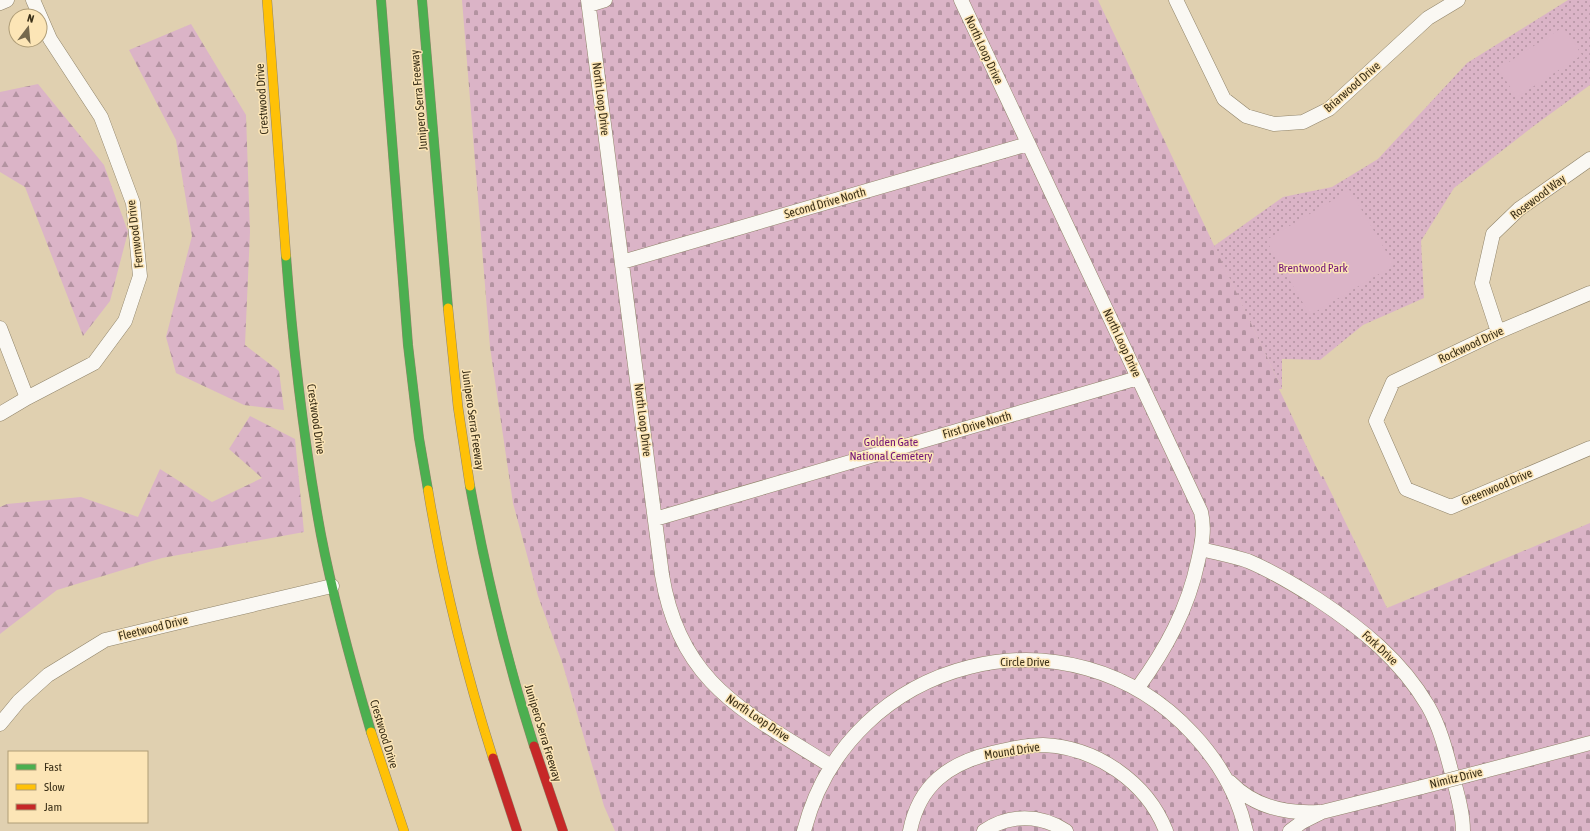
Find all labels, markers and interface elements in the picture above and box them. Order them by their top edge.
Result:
north arrow [8,8,48,48]
text: N [26,12,36,25]
street label: North Loop Drive [962,14,1006,86]
street label: Junipero Serra Freeway [408,49,430,151]
street label: Briarwood Drive [1321,59,1383,115]
street label: North Loop Drive [590,62,612,136]
street label: Crestwood Drive [253,63,271,135]
street label: Rosewood Way [1508,172,1568,222]
street label: Second Drive North [783,185,867,221]
street label: Fernwood Drive [124,199,146,269]
park label: Brentwood Park [1278,261,1349,275]
street label: North Loop Drive [1100,307,1144,379]
street label: Rockwood Drive [1436,324,1506,366]
street label: Junipero Serra Freeway [459,369,487,471]
street label: Crestwood Drive [304,383,328,455]
street label: North Loop Drive [632,383,654,457]
street label: First Drive North [941,409,1013,441]
park label: Golden Gate National Cemetery [850,435,933,463]
street label: Greenwood Drive [1460,466,1534,508]
street label: Fleetwood Drive [117,613,189,643]
street label: Fork Drive [1359,628,1401,668]
street label: Circle Drive [1000,655,1050,669]
street label: Junipero Serra Freeway [522,683,564,783]
street label: North Loop Drive [724,692,792,744]
street label: Crestwood Drive [367,698,401,770]
street label: Mound Drive [983,740,1041,762]
legend [8,751,148,823]
text: Fast [44,760,62,774]
street label: Nimitz Drive [1428,765,1484,791]
text: Slow [44,780,65,794]
text: Jam [44,800,62,814]

